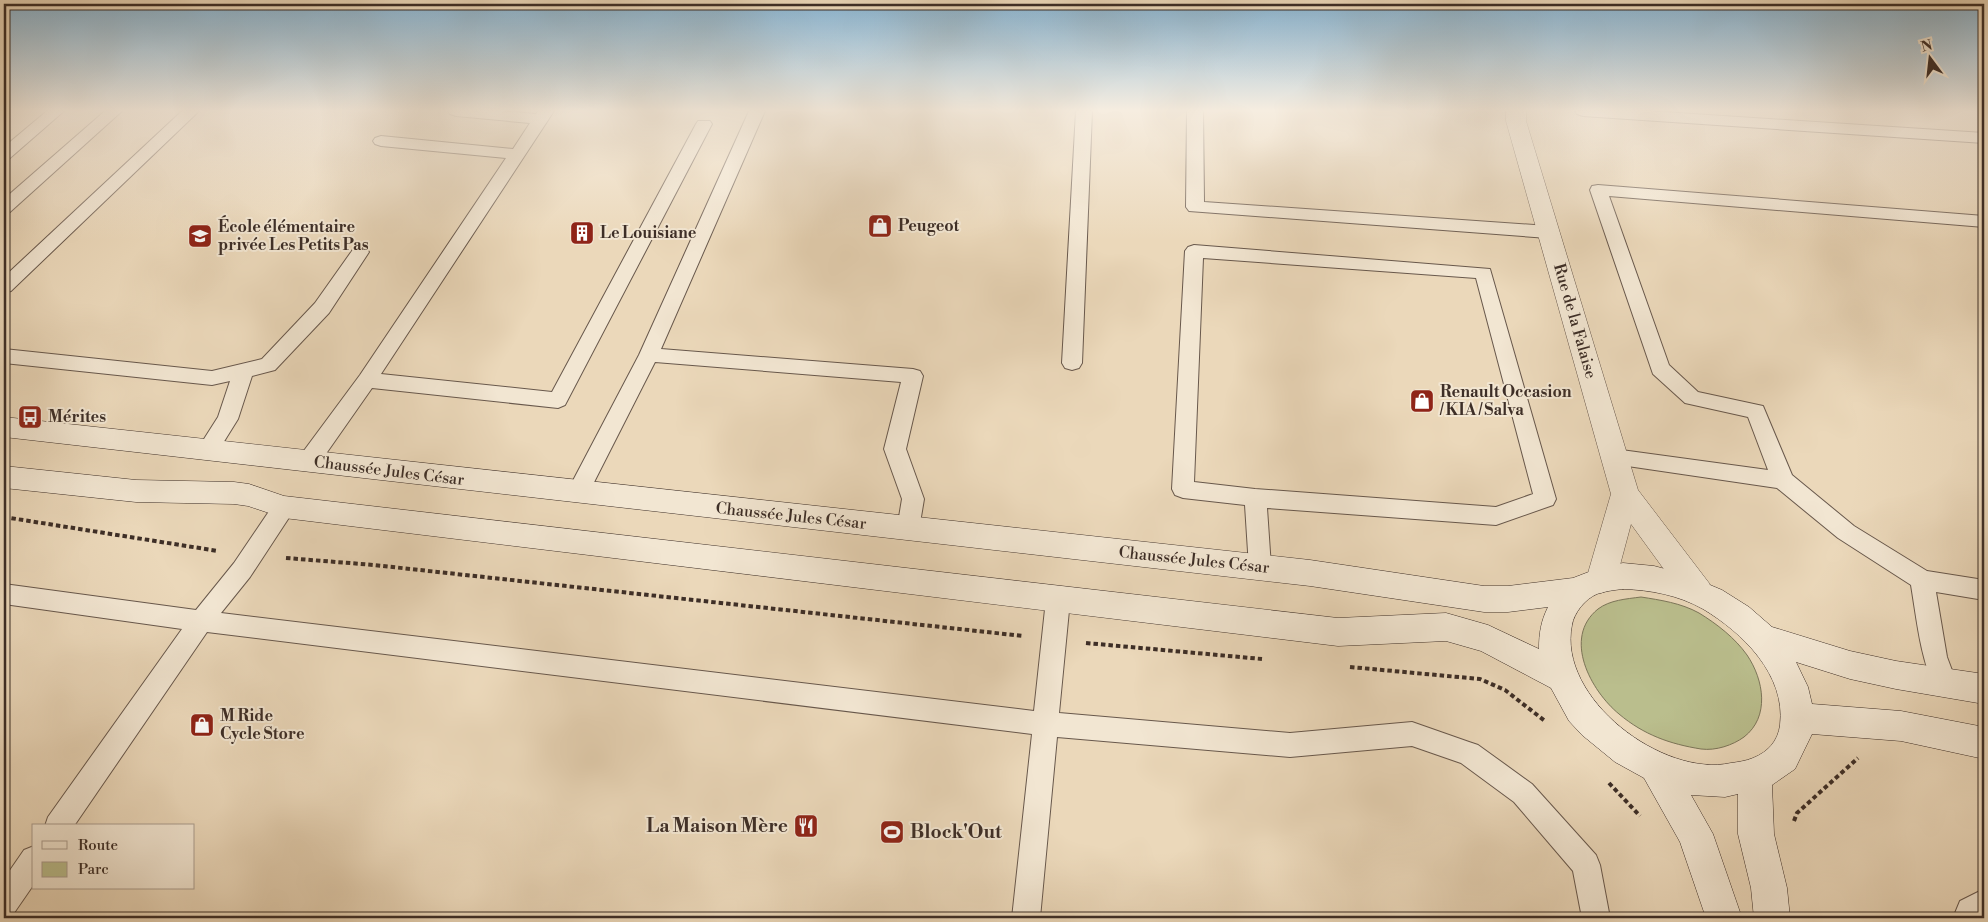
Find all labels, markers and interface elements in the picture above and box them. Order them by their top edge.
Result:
north arrow [1906,32,1956,82]
text: N [1919,36,1935,57]
shop icon: Peugeot [867,213,893,239]
place label: École élémentaire privée Les Petits Pas [218,215,369,255]
place label: Peugeot [898,216,960,236]
building icon: Le Louisiane [569,220,595,246]
school or university icon: École élémentaire privée Les Petits Pas [187,223,213,249]
place label: Le Louisiane [600,223,697,243]
street label: Rue de la Falaise [1549,261,1601,381]
place label: Renault Occasion / KIA / Salva [1439,382,1572,420]
shop icon: Renault Occasion / KIA / Salva [1409,388,1435,414]
bus stop icon: Mérites [17,404,43,430]
place label: Mérites [48,407,106,427]
street label: Chaussée Jules César [313,452,465,490]
street label: Chaussée Jules César [715,498,867,534]
street label: Chaussée Jules César [1118,542,1270,578]
place label: M Ride Cycle Store [220,706,305,744]
shop icon: M Ride Cycle Store [189,712,215,738]
restaurant icon: La Maison Mère [793,813,819,839]
place label: La Maison Mère [646,814,788,838]
sports icon: Block'Out [879,819,905,845]
place label: Block'Out [910,820,1002,844]
legend [32,824,195,890]
text: Route [78,836,118,855]
text: Parc [78,860,109,879]

